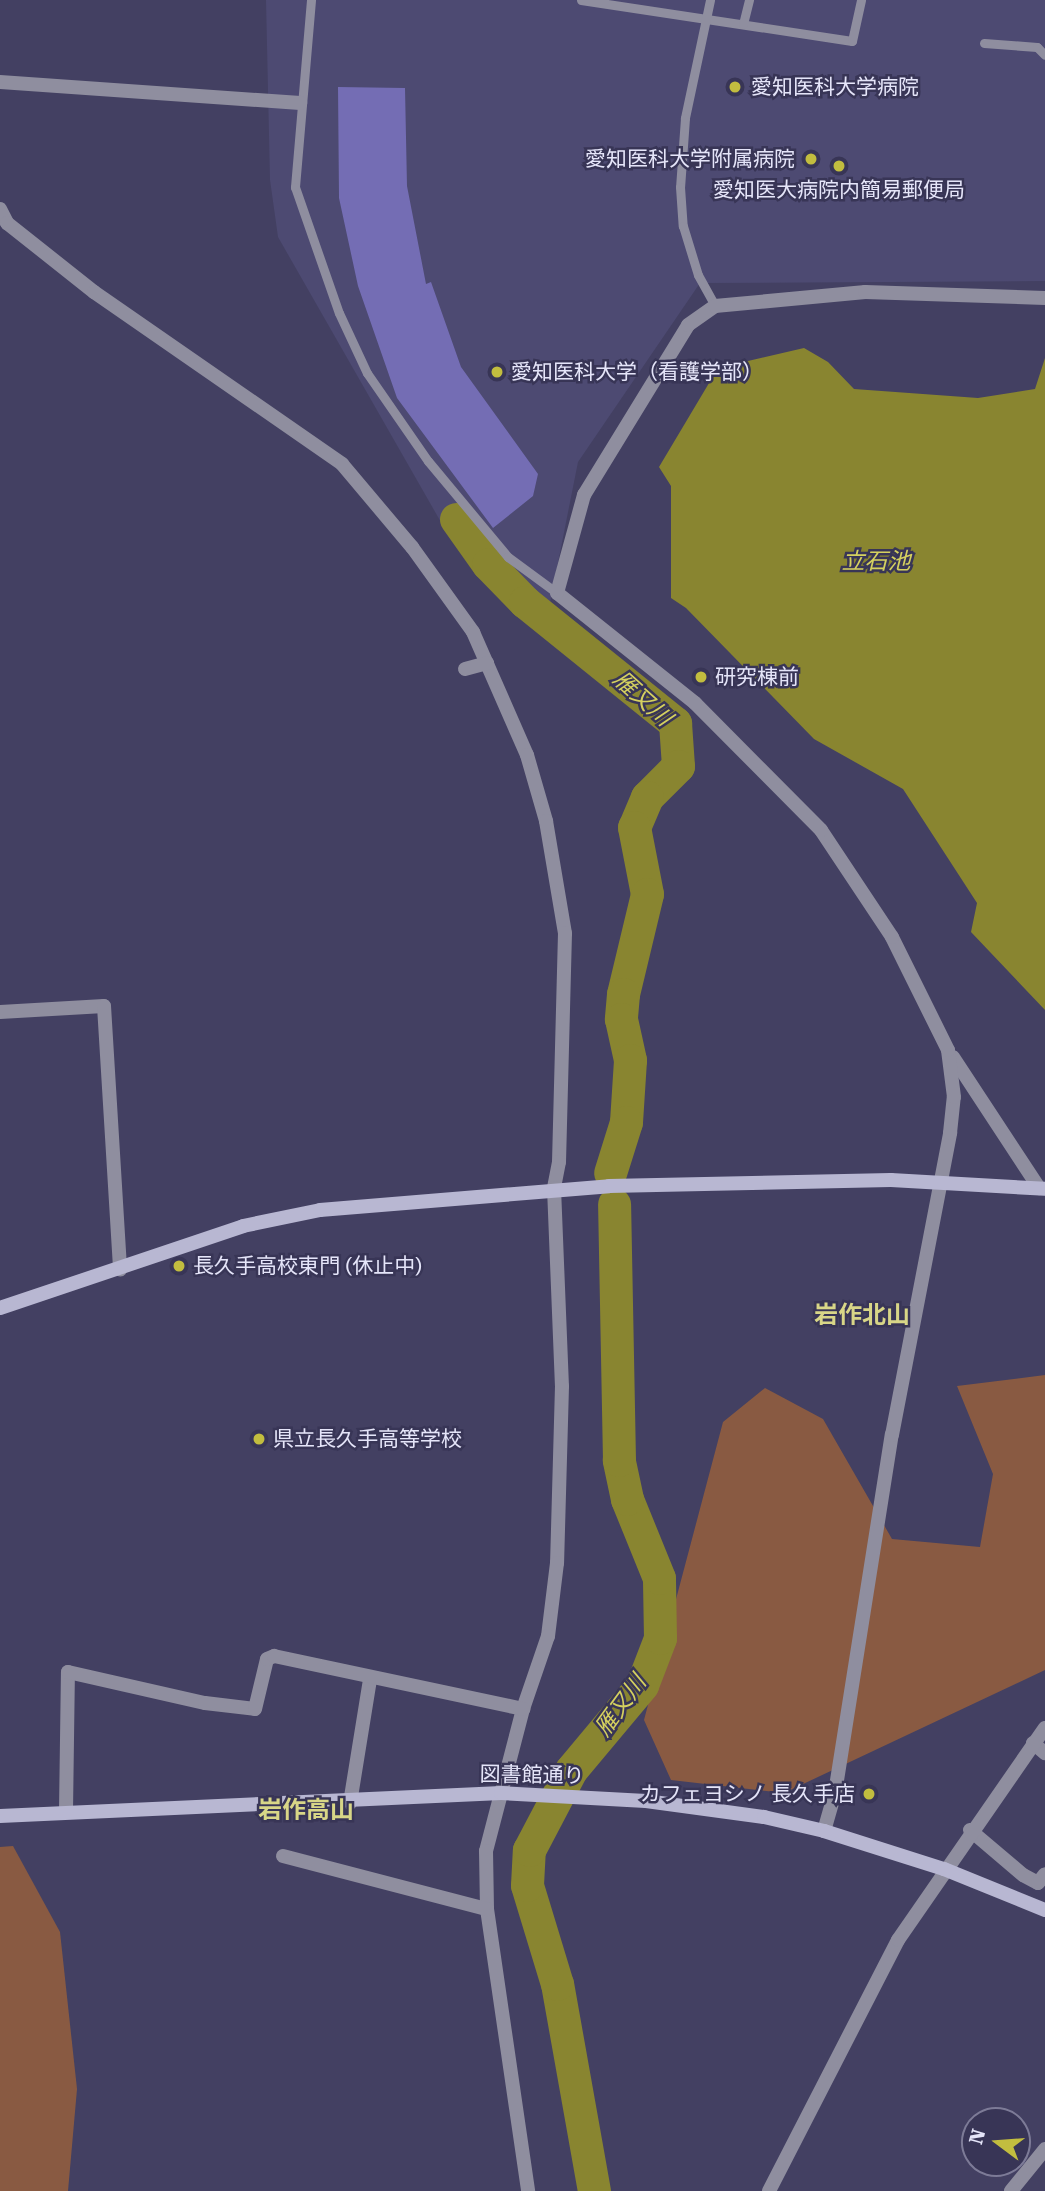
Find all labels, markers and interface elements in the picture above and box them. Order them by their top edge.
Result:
place label: 愛知医科大学病院 [751,74,919,100]
marker: 愛知医科大学病院 [725,77,745,97]
place label: 愛知医科大学附属病院 [585,146,795,172]
marker: 愛知医科大学附属病院 [801,149,821,169]
marker: 愛知医大病院内簡易郵便局 [831,158,847,174]
place label: 愛知医大病院内簡易郵便局 [713,177,965,203]
place label: 愛知医科大学（看護学部） [511,359,763,385]
marker: 愛知医科大学（看護学部） [489,364,505,380]
water label: 立石池 [842,548,910,576]
place label: 研究棟前 [715,664,799,690]
water label: 雁又川 [607,666,677,732]
marker: 研究棟前 [693,669,709,685]
place label: 長久手高校東門 (休止中) [193,1253,422,1279]
marker: 長久手高校東門 (休止中) [171,1258,187,1274]
district label: 岩作北山 [814,1302,910,1330]
place label: 県立長久手高等学校 [273,1426,462,1452]
marker: 県立長久手高等学校 [251,1431,267,1447]
water label: 雁又川 [590,1670,652,1742]
street label: 図書館通り [479,1761,585,1789]
place label: カフェヨシノ 長久手店 [640,1781,855,1807]
marker: カフェヨシノ 長久手店 [861,1786,877,1802]
district label: 岩作高山 [258,1797,354,1825]
north arrow [961,2107,1031,2177]
text: N [964,2126,990,2147]

